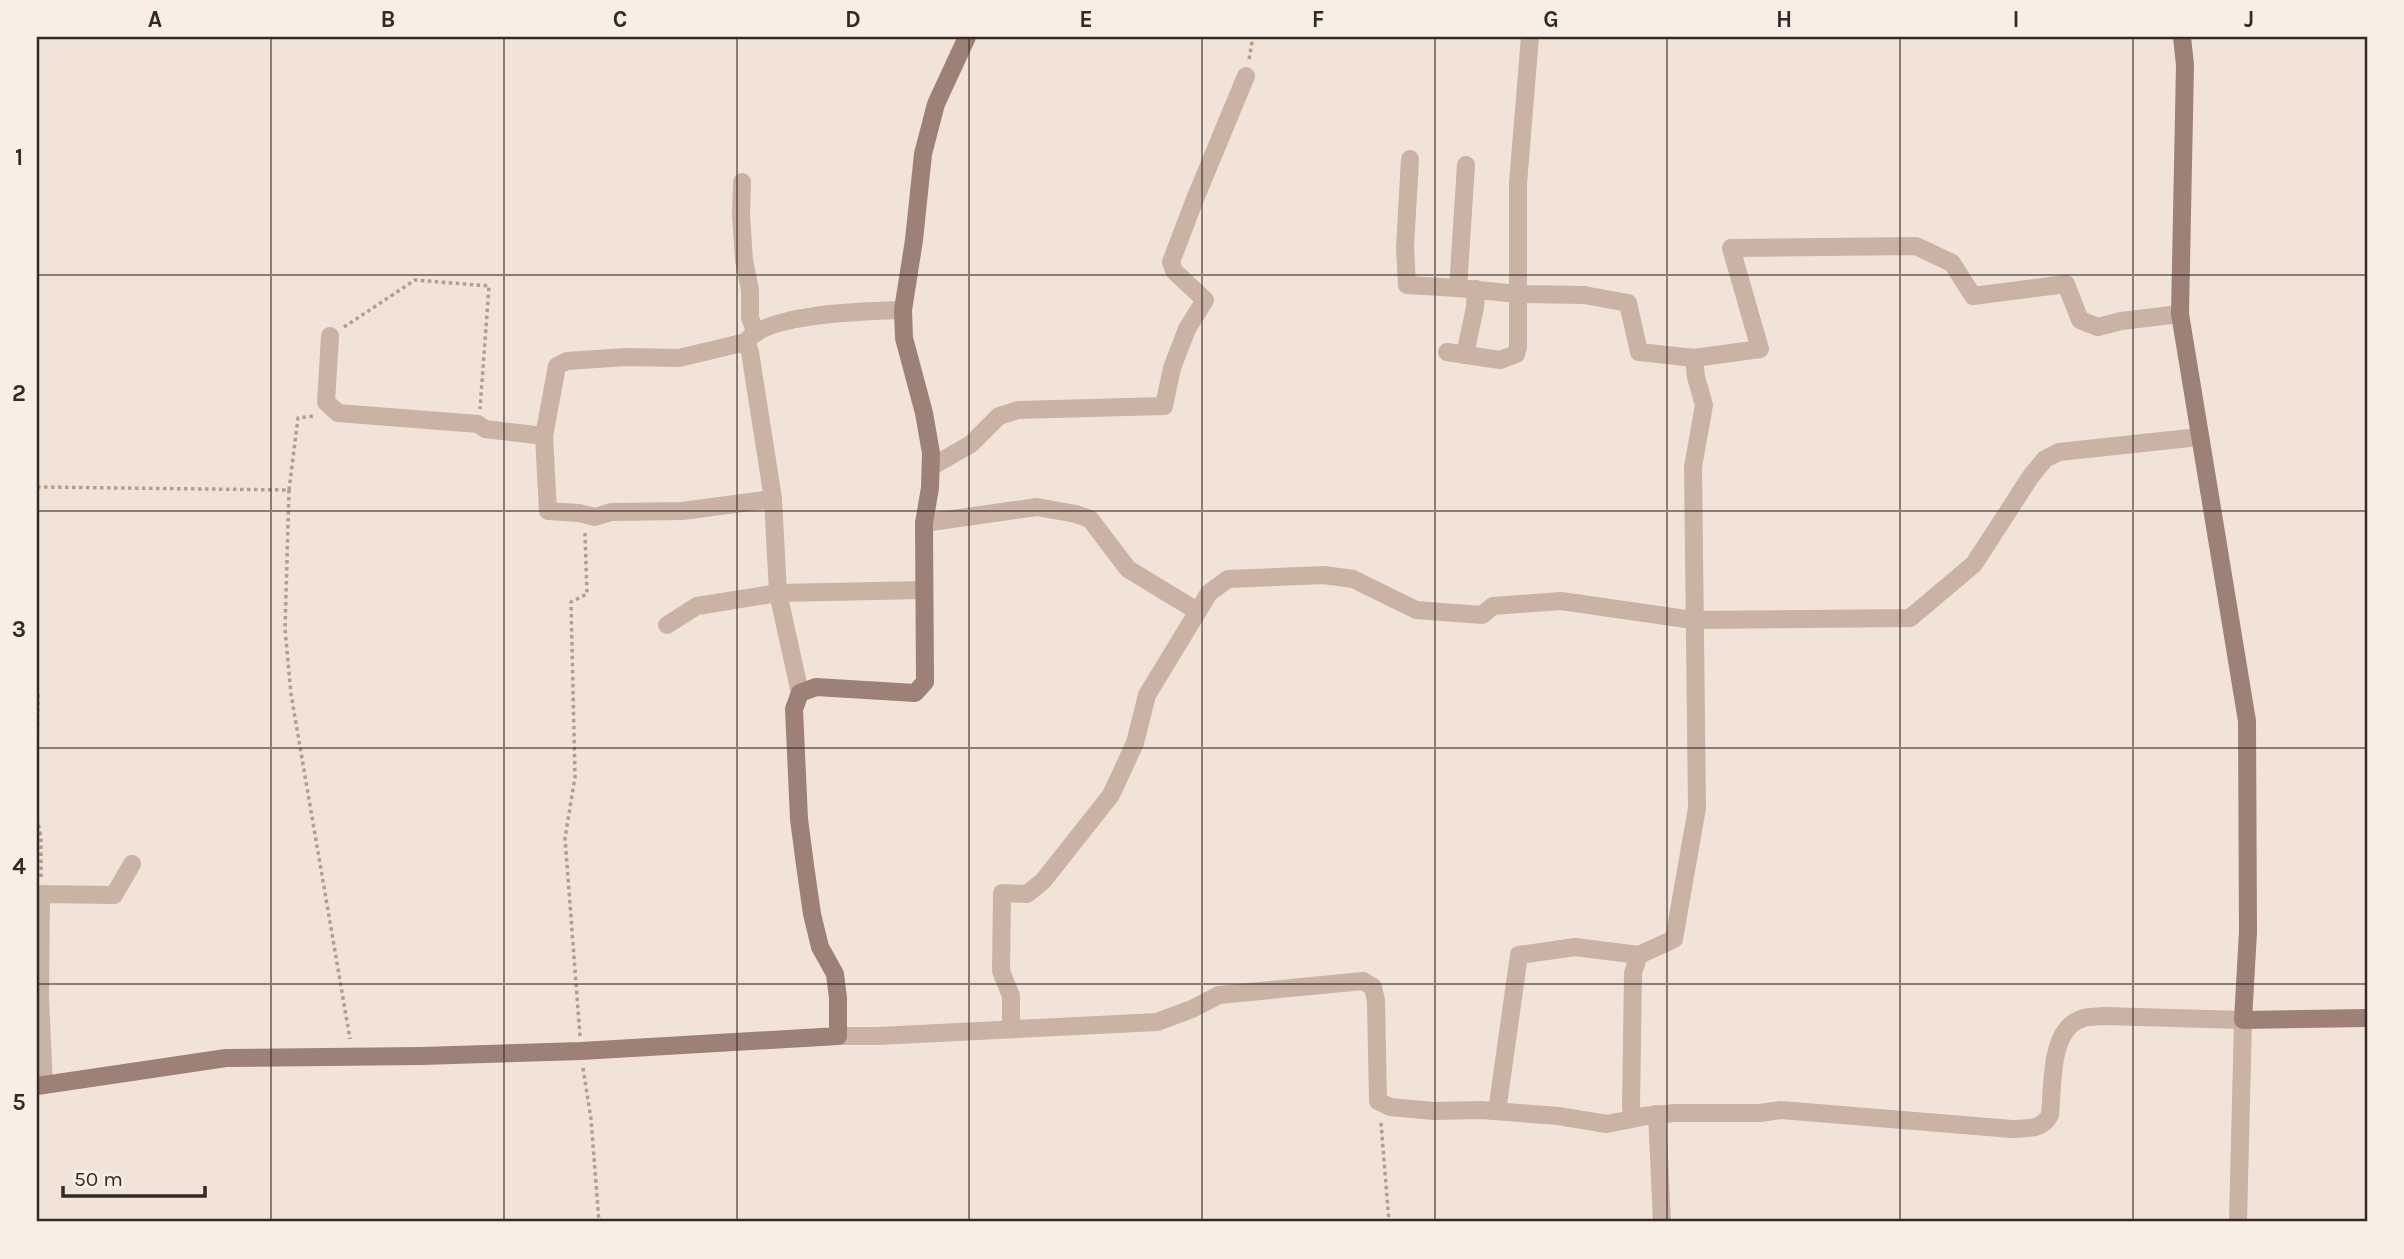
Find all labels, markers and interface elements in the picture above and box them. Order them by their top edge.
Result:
text: A [148,6,162,33]
text: B [381,6,395,33]
text: C [613,6,627,33]
text: D [845,6,861,33]
text: E [1079,6,1093,33]
text: F [1312,6,1324,33]
text: G [1543,6,1559,33]
text: H [1776,6,1792,33]
text: I [2012,6,2020,33]
text: J [2244,6,2254,33]
text: 1 [15,144,23,171]
text: 2 [12,380,26,407]
text: 3 [12,616,26,643]
text: 4 [12,853,26,880]
text: 5 [12,1089,26,1116]
scale bar [63,1154,205,1198]
text: 50 m [74,1167,123,1191]

